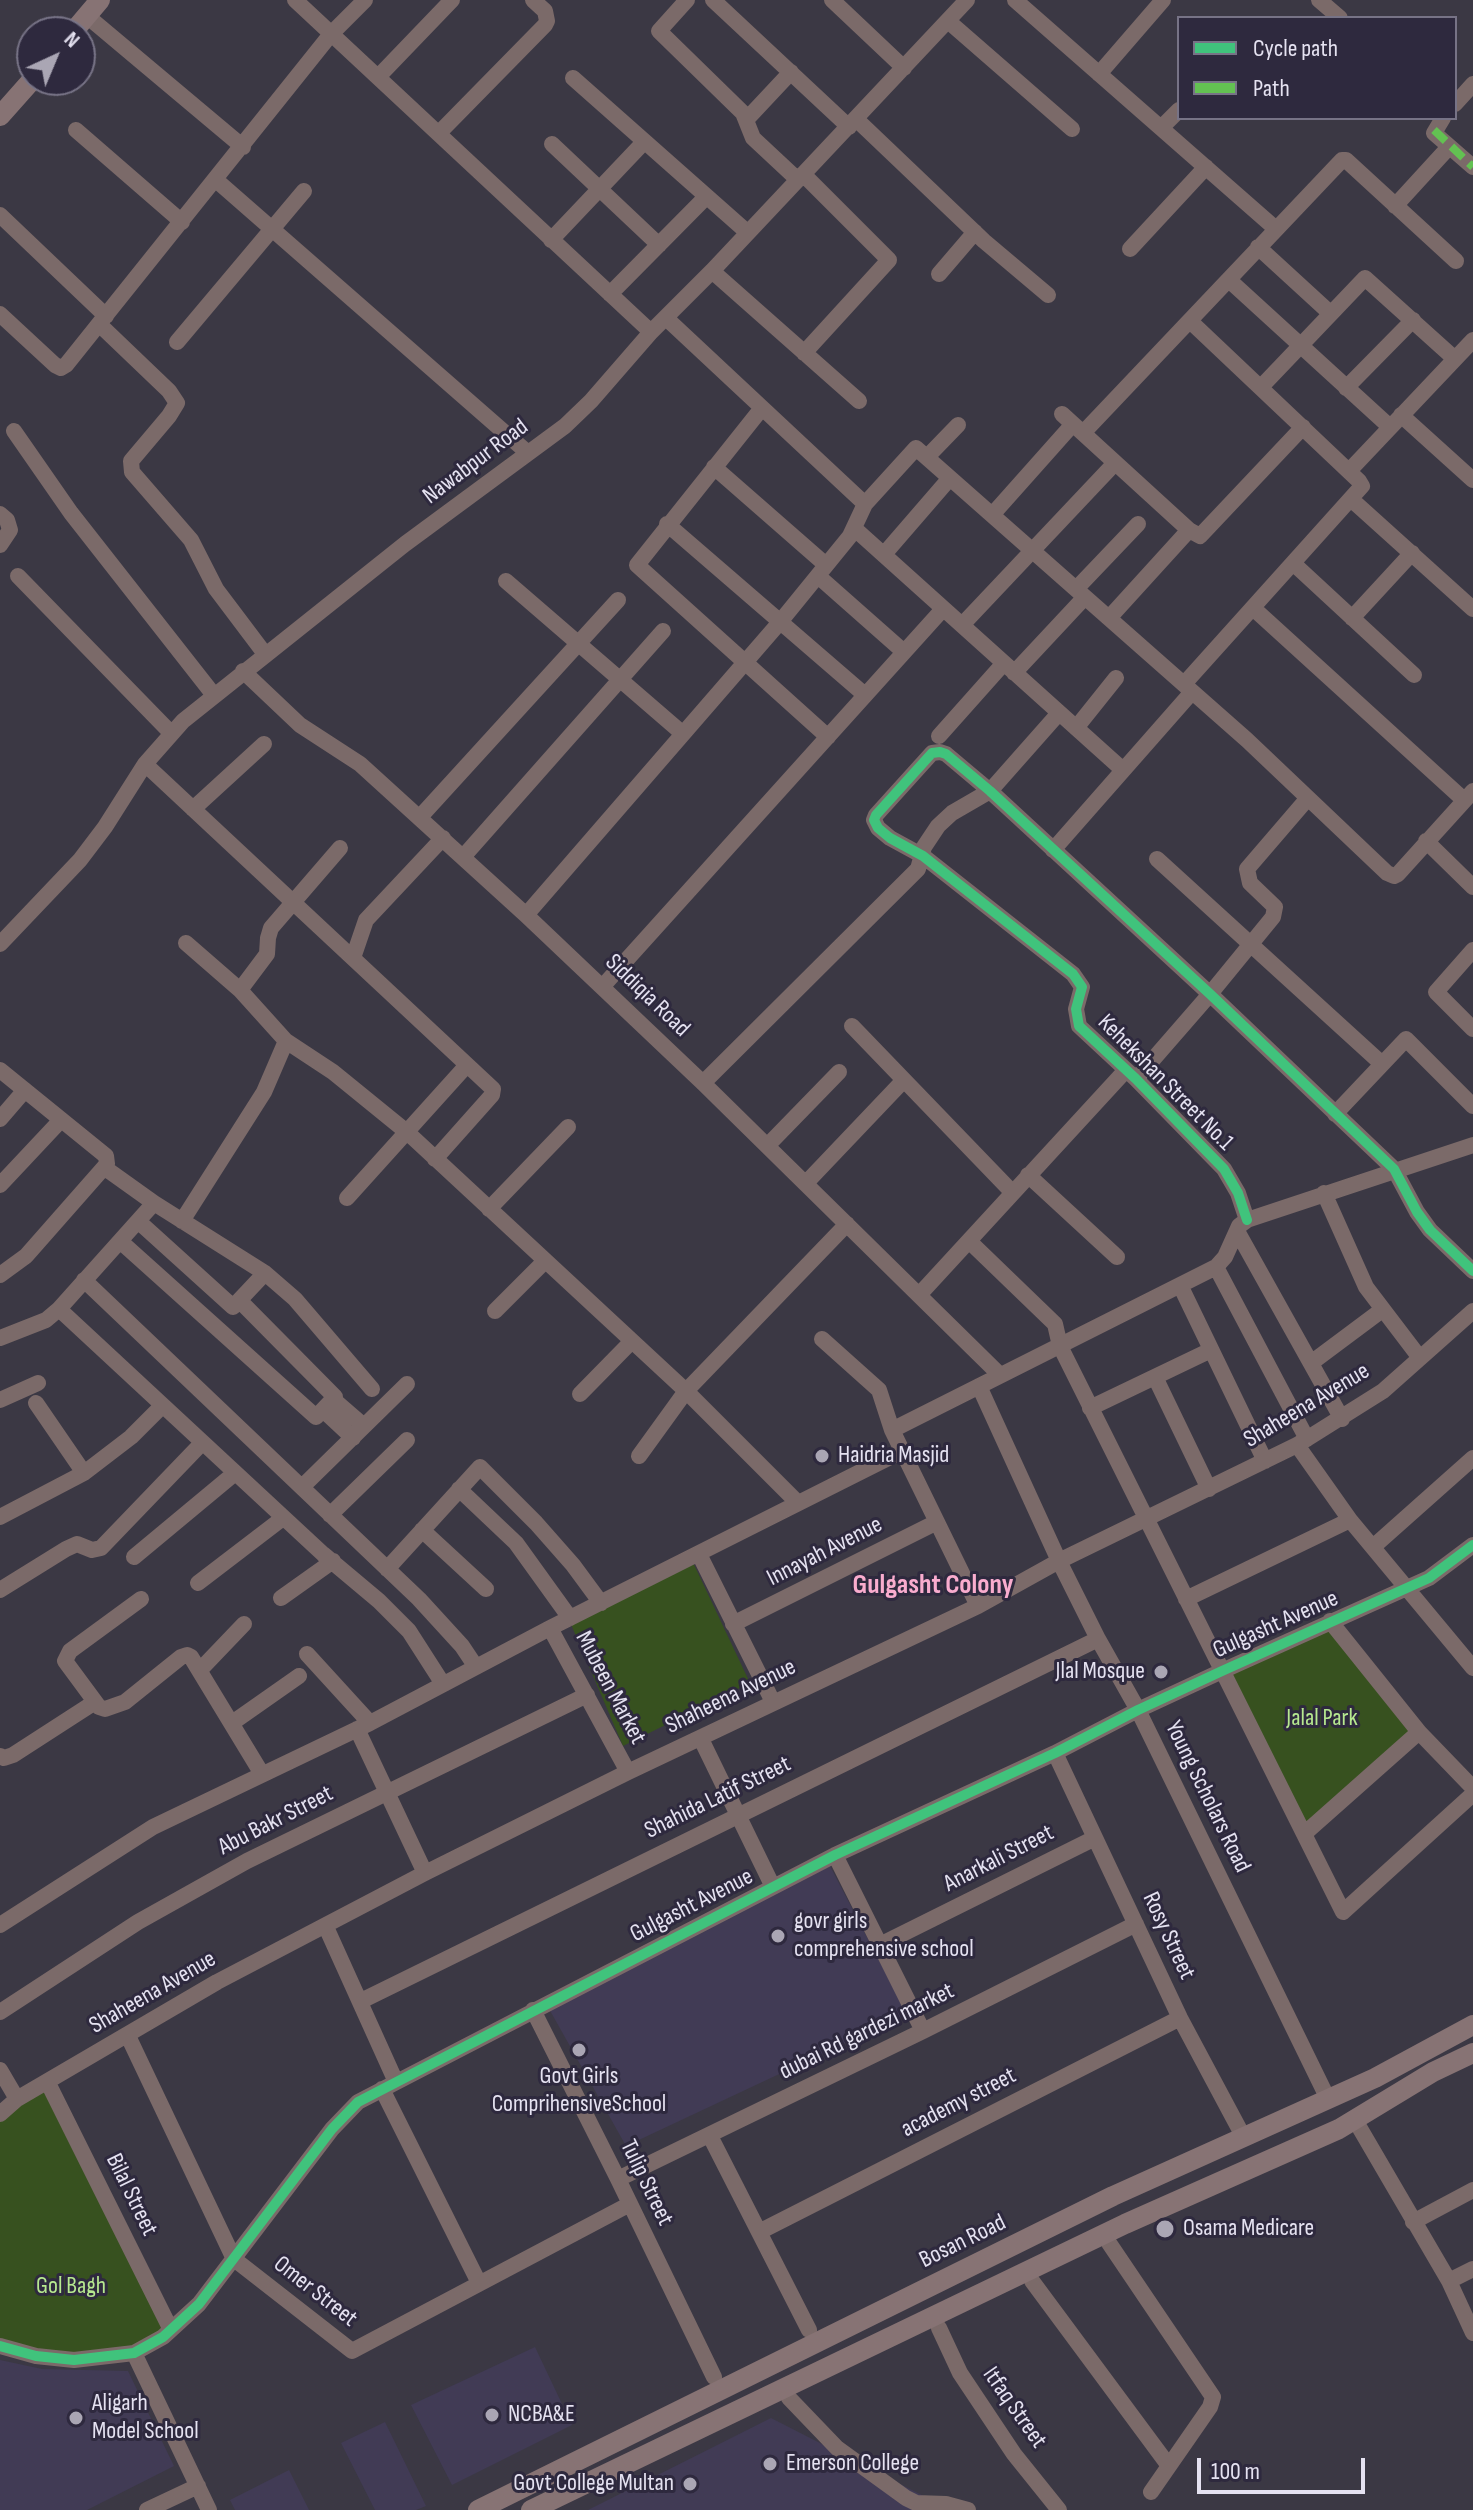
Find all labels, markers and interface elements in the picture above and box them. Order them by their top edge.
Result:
north arrow [16,16,96,96]
legend [1177,16,1457,120]
text: N [58,26,85,54]
text: Cycle path [1253,34,1338,63]
text: Path [1253,74,1290,103]
street label: Nawabpur Road [418,413,534,511]
street label: Siddiqia Road [599,949,695,1043]
street label: Kehekshan Street No.1 [1091,1009,1239,1157]
street label: Shaheena Avenue [1239,1357,1375,1455]
place label: Haidria Masjid [838,1442,949,1470]
marker: Haidria Masjid [813,1447,831,1465]
street label: Innayah Avenue [763,1511,887,1593]
district label: Gulgasht Colony [853,1569,1013,1603]
street label: Gulgasht Avenue [1209,1585,1343,1665]
street label: Mubeen Market [568,1627,652,1749]
street label: Shaheena Avenue [661,1653,801,1741]
place label: Jlal Mosque [1056,1658,1145,1686]
marker: Jlal Mosque [1152,1663,1170,1681]
park label: Jalal Park [1286,1705,1358,1733]
street label: Young Scholars Road [1158,1716,1256,1878]
street label: Shahida Latif Street [640,1750,796,1846]
street label: Abu Bakr Street [214,1780,338,1862]
street label: Anarkali Street [939,1819,1059,1899]
street label: Gulgasht Avenue [626,1863,758,1949]
street label: Rosy Street [1135,1888,1201,1984]
place label: govr girls comprehensive school [794,1908,974,1964]
marker: govr girls comprehensive school [769,1927,787,1945]
street label: Shaheena Avenue [85,1945,221,2041]
street label: dubai Rd gardezi market [775,1977,959,2087]
marker: Govt Girls ComprihensiveSchool [570,2041,588,2059]
street label: academy street [897,2062,1021,2144]
place label: Govt Girls ComprihensiveSchool [492,2063,666,2119]
street label: Tulip Street [613,2135,679,2231]
street label: Bilal Street [99,2149,163,2241]
street label: Bosan Road [915,2209,1011,2275]
place label: Osama Medicare [1183,2215,1314,2243]
marker: Osama Medicare [1154,2218,1176,2240]
street label: Omer Street [267,2250,363,2334]
park label: Gol Bagh [36,2273,106,2301]
street label: Itfaq Street [976,2362,1052,2454]
place label: Aligarh Model School [92,2390,199,2446]
place label: NCBA&E [508,2401,575,2429]
marker: NCBA&E [483,2406,501,2424]
marker: Aligarh Model School [67,2409,85,2427]
scale bar [1201,2442,1369,2492]
place label: Emerson College [786,2450,919,2478]
marker: Emerson College [761,2455,779,2473]
text: 100 m [1211,2457,1260,2486]
place label: Govt College Multan [513,2470,674,2498]
marker: Govt College Multan [681,2475,699,2493]

